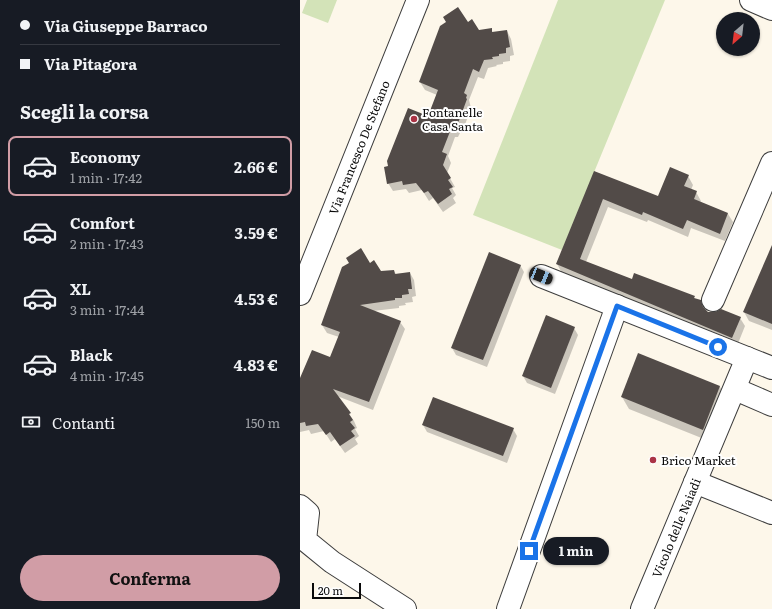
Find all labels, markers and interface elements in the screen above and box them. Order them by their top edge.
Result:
north arrow [716,12,760,56]
map controls [716,12,760,56]
text: Via Giuseppe Barraco [44,14,208,37]
text: Via Pitagora [44,52,137,75]
street label: Via Francesco De Stefano [324,78,394,217]
text: Scegli la corsa [20,98,149,125]
place label: Fontanelle Casa Santa [422,103,484,135]
marker: Fontanelle Casa Santa [409,114,419,124]
text: Economy [70,145,140,168]
icon: car [22,148,58,184]
text: 2.66 € [234,155,278,178]
text: 1 min · 17:42 [70,168,142,187]
text: Comfort [70,211,135,234]
icon: car [22,214,58,250]
text: 3.59 € [235,221,278,244]
text: 2 min · 17:43 [70,234,144,253]
car [528,266,554,286]
text: XL [70,277,91,300]
icon: car [22,280,58,316]
text: 4.53 € [234,287,278,310]
text: 3 min · 17:44 [70,300,144,319]
route start [709,338,727,356]
text: Black [70,343,113,366]
icon: car [22,346,58,382]
text: 4.83 € [233,353,278,376]
text: 4 min · 17:45 [70,366,144,385]
icon: cash [20,411,42,433]
text: Contanti [52,411,115,434]
text: 150 m [245,413,280,432]
place label: Brico Market [661,451,736,469]
marker: Brico Market [648,455,658,465]
street label: Vicolo delle Naiadi [647,475,705,580]
callout: 1 min [543,537,609,565]
text: 1 min [559,541,593,560]
route end [520,542,538,560]
button: Conferma [20,555,280,601]
scale bar [312,581,361,600]
text: 20 m [318,582,343,598]

